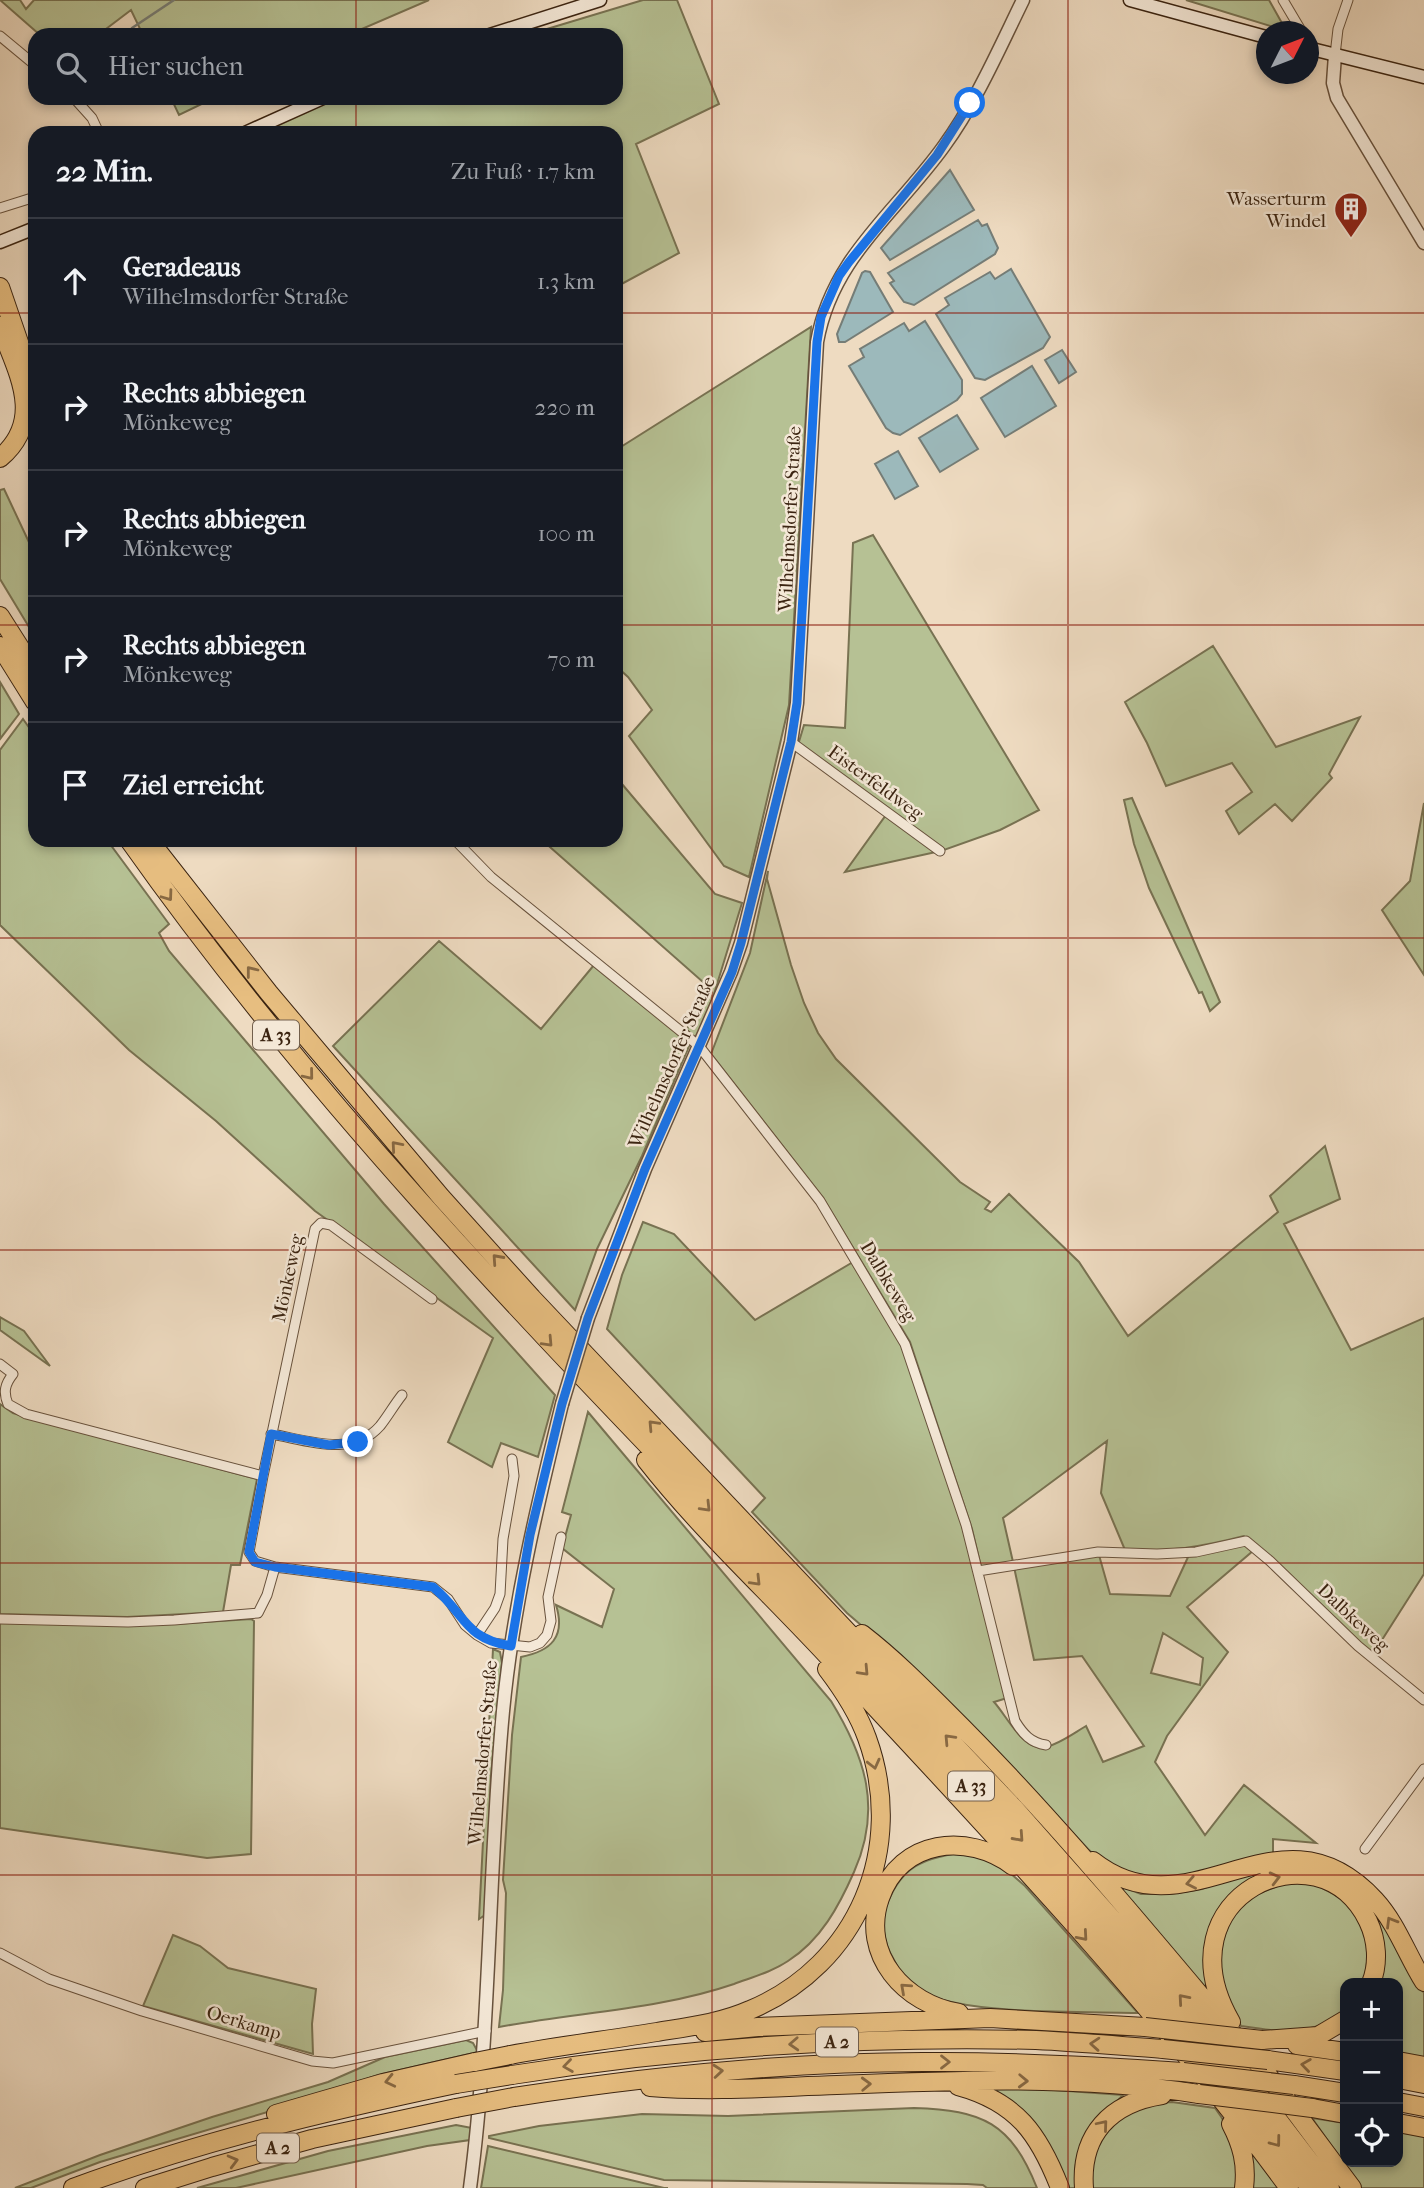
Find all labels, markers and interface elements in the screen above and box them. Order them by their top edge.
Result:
north arrow [1256,21,1319,84]
search box [28,28,623,105]
icon: search [52,48,90,86]
text: Hier suchen [108,51,244,82]
route start [954,87,985,118]
text: 22 Min. [56,154,153,189]
text: Zu Fuß · 1.7 km [451,158,595,185]
place label: Wasserturm Windel [1226,188,1326,232]
building icon: Wasserturm Windel [1332,190,1370,239]
text: Geradeaus [123,252,241,283]
icon: ahead [56,262,94,300]
text: 1.3 km [537,268,595,295]
text: Wilhelmsdorfer Straße [123,283,348,310]
text: Rechts abbiegen [123,378,306,409]
icon: right [56,388,94,426]
text: 220 m [535,394,595,421]
text: Mönkeweg [123,409,232,436]
street label: Wilhelmsdorfer Straße [774,426,806,614]
text: Rechts abbiegen [123,504,306,535]
icon: right [56,514,94,552]
text: 100 m [537,520,595,547]
text: Mönkeweg [123,535,232,562]
text: Rechts abbiegen [123,630,306,661]
icon: right [56,640,94,678]
text: 70 m [547,646,595,673]
text: Mönkeweg [123,661,232,688]
street label: Eisterfeldweg [823,741,928,825]
icon: arrive [56,766,94,804]
text: Ziel erreicht [123,770,264,801]
one-way arrow [160,888,172,901]
one-way arrow [246,966,259,978]
street label: Wilhelmsdorfer Straße [624,973,720,1153]
road number: A 33 [253,1020,299,1050]
one-way arrow [300,1067,313,1079]
one-way arrow [392,1141,404,1154]
street label: Mönkeweg [268,1231,308,1324]
street label: Dalbkeweg [855,1237,921,1327]
one-way arrow [493,1254,505,1267]
one-way arrow [540,1334,552,1347]
one-way arrow [648,1420,661,1433]
route end [342,1426,373,1457]
one-way arrow [697,1499,710,1512]
one-way arrow [747,1573,760,1586]
street label: Dalbkeweg [1313,1579,1394,1657]
street label: Wilhelmsdorfer Straße [464,1659,502,1848]
one-way arrow [855,1663,868,1676]
one-way arrow [944,1734,957,1747]
one-way arrow [866,1758,880,1770]
road number: A 33 [948,1772,994,1800]
one-way arrow [1011,1829,1023,1842]
one-way arrow [1269,1872,1281,1886]
one-way arrow [1185,1874,1197,1889]
one-way arrow [1386,1917,1399,1930]
one-way arrow [1075,1928,1087,1941]
map controls [1340,1978,1403,2167]
button: + [1340,1978,1403,2041]
one-way arrow [900,1984,913,1996]
one-way arrow [1179,1994,1191,2007]
street label: Oerkamp [204,2001,284,2045]
road number: A 2 [816,2028,858,2056]
one-way arrow [789,2036,800,2051]
one-way arrow [1089,2037,1100,2052]
button: − [1340,2041,1403,2104]
one-way arrow [940,2054,951,2070]
one-way arrow [1301,2057,1312,2072]
one-way arrow [562,2058,574,2073]
one-way arrow [712,2064,724,2079]
one-way arrow [384,2073,396,2087]
one-way arrow [1019,2073,1029,2089]
one-way arrow [861,2076,872,2091]
button: locate [1340,2104,1403,2167]
one-way arrow [1095,2120,1107,2133]
road number: A 2 [257,2134,299,2162]
one-way arrow [1268,2135,1280,2147]
one-way arrow [227,2154,239,2169]

